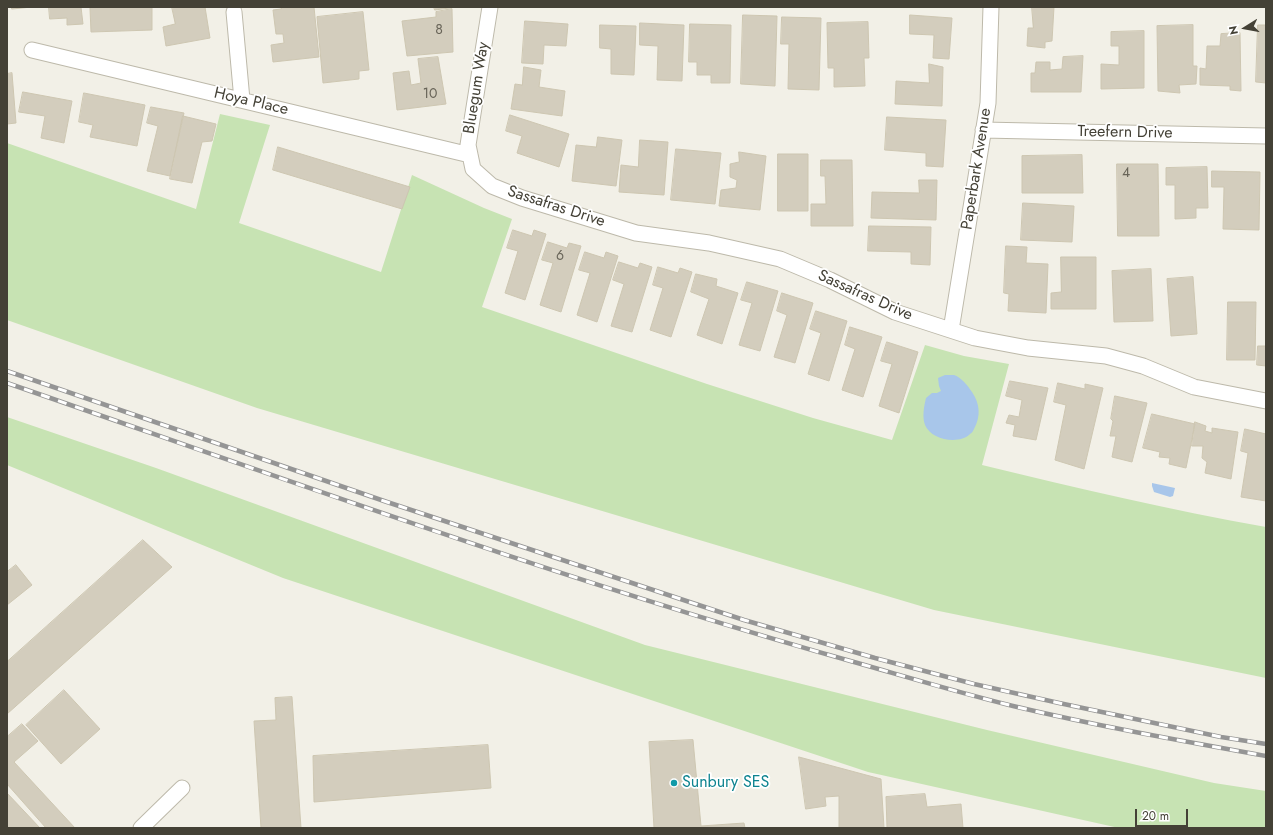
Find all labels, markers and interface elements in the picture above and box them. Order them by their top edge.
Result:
north arrow [1225,8,1265,48]
house number: 8 [435,23,443,39]
text: N [1225,24,1242,36]
street label: Bluegum Way [460,41,494,135]
street label: Hoya Place [212,84,290,120]
house number: 10 [423,87,437,103]
street label: Paperbark Avenue [958,107,996,231]
street label: Treefern Drive [1077,123,1173,143]
house number: 4 [1122,166,1130,182]
street label: Sassafras Drive [505,182,607,232]
house number: 6 [556,249,564,265]
street label: Sassafras Drive [815,267,915,325]
place label: Sunbury SES [682,773,769,793]
marker: Sunbury SES [669,778,679,788]
scale bar [1137,801,1190,827]
text: 20 m [1142,807,1169,825]

